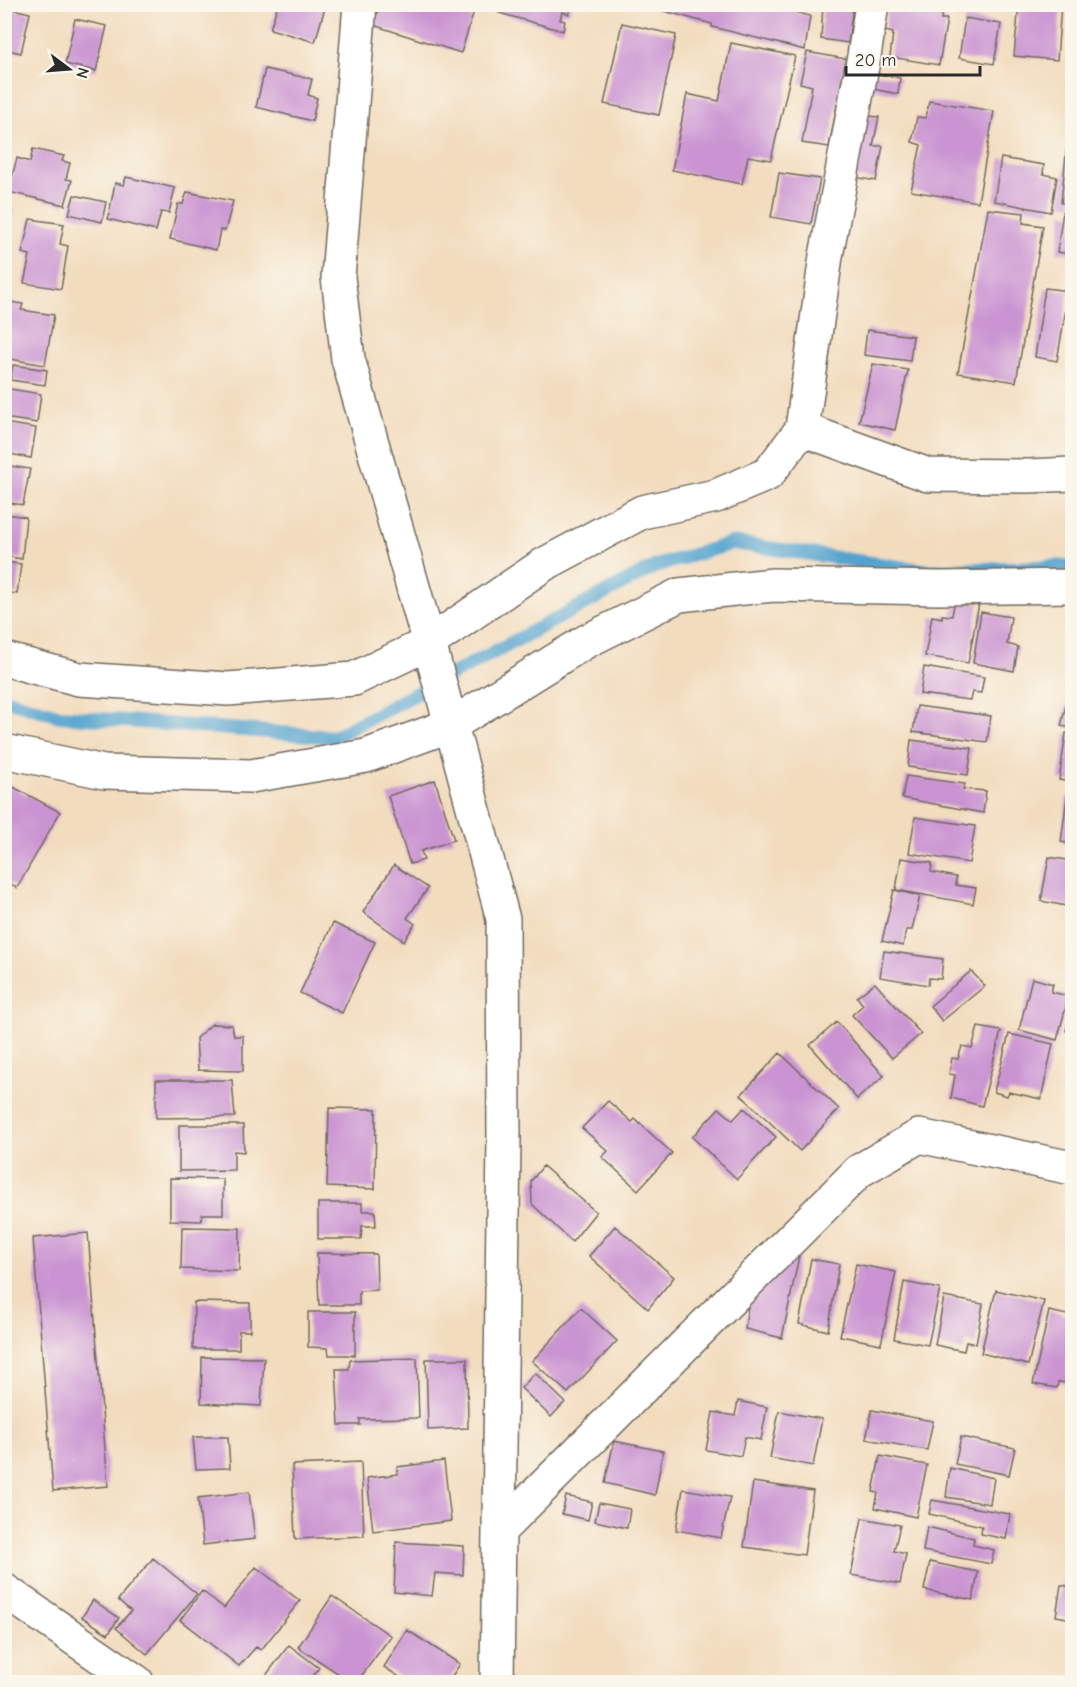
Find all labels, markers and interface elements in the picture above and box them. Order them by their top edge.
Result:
north arrow [39,39,99,99]
scale bar [846,39,980,77]
text: 20 m [855,50,896,71]
text: N [72,65,93,80]

